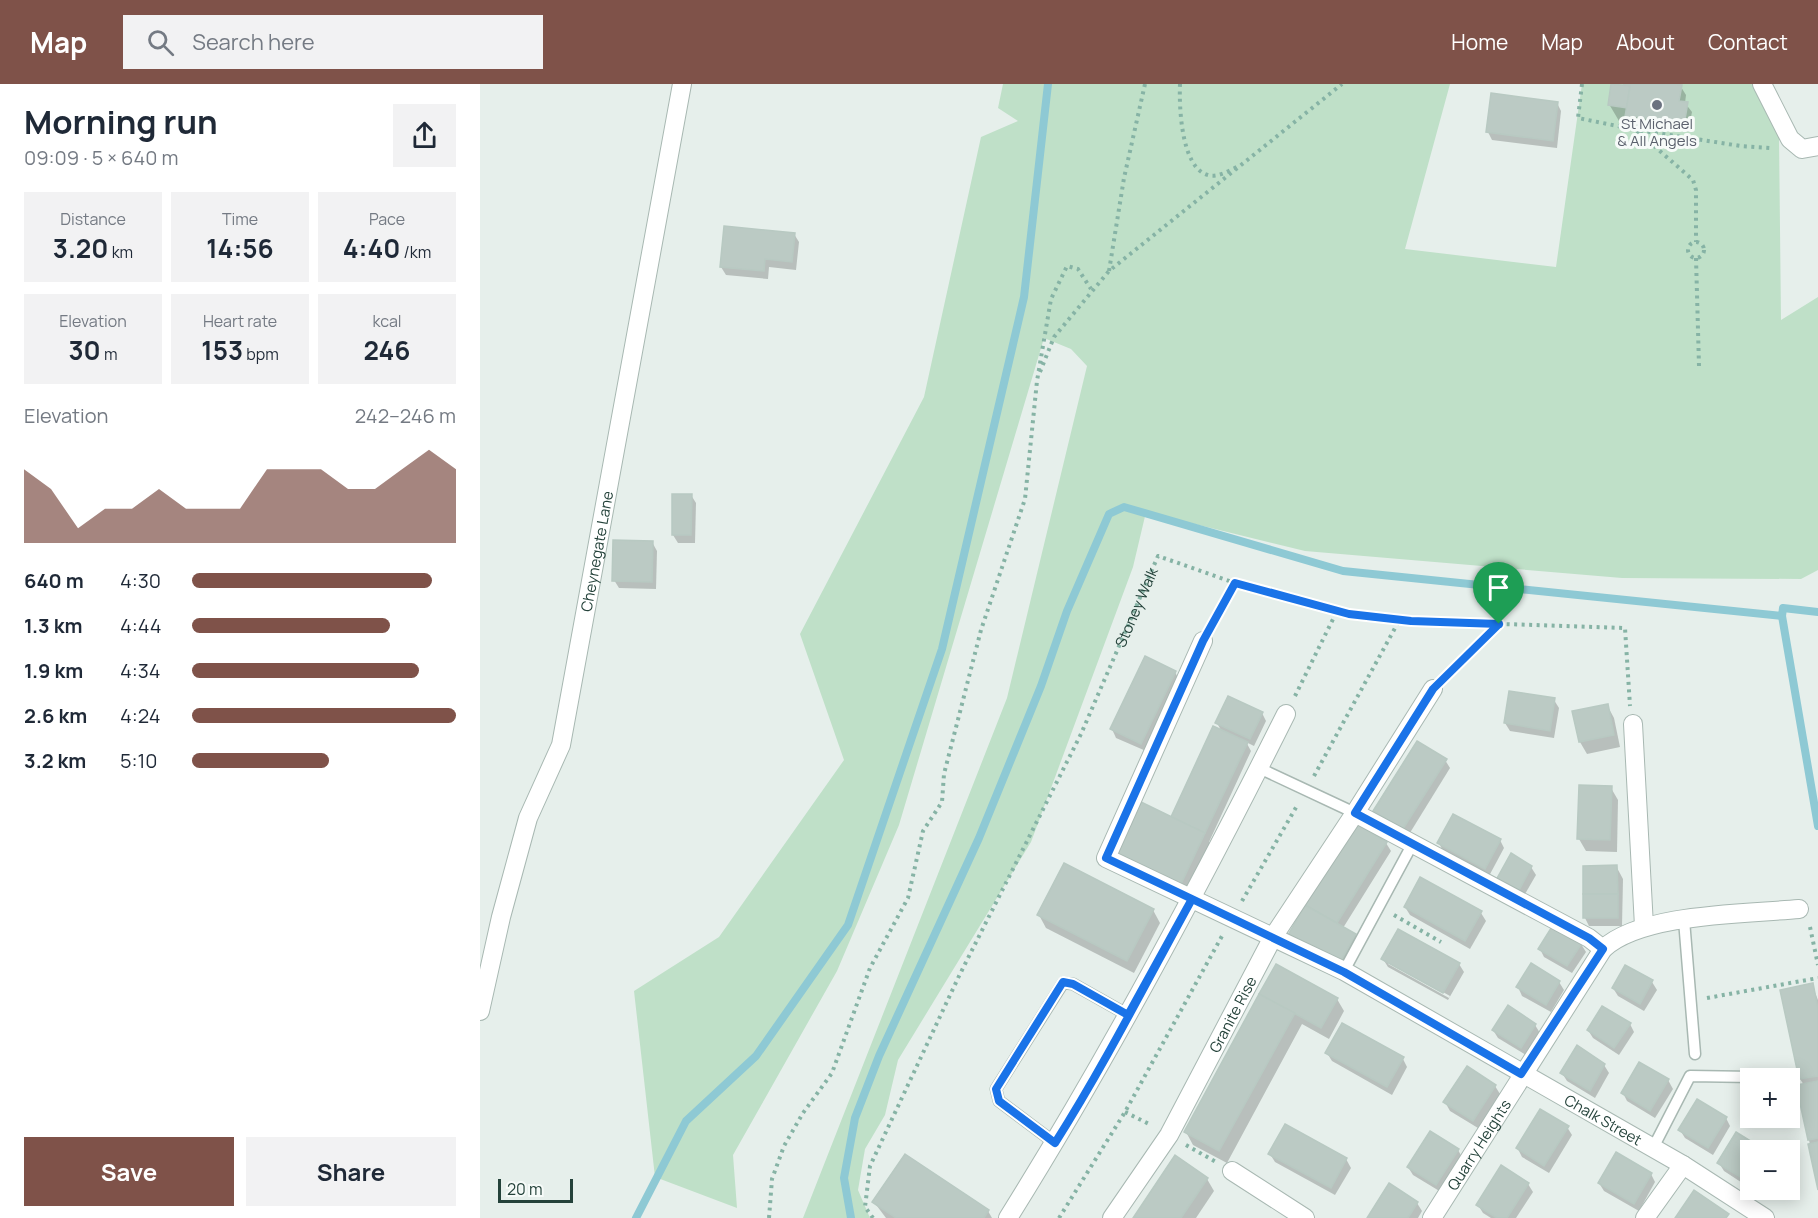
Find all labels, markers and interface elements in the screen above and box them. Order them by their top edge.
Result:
search box [123,15,543,69]
text: Map [30,23,87,61]
icon: search [144,26,177,59]
text: Search here [192,27,315,57]
text: Home [1451,28,1508,56]
text: Map [1541,28,1583,56]
text: About [1616,28,1675,56]
text: Contact [1708,28,1788,56]
marker: St Michael & All Angels [1650,98,1664,112]
text: Morning run [24,99,218,144]
button: share [393,104,456,167]
place label: St Michael & All Angels [1617,113,1697,151]
text: 09:09 · 5 × 640 m [24,144,178,171]
text: Distance [60,208,126,230]
text: Time [222,208,258,230]
text: Pace [369,208,405,230]
text: 3.20 [53,230,108,266]
text: 14:56 [206,230,274,266]
text: 4:40 [343,230,400,266]
text: km [108,241,133,263]
text: /km [400,241,431,263]
text: Elevation [59,310,127,332]
text: Heart rate [203,310,277,332]
text: kcal [372,310,402,332]
text: 30 [68,332,101,368]
text: 153 [201,332,243,368]
text: 246 [364,332,410,368]
text: m [101,343,118,365]
text: bpm [243,343,279,365]
text: Elevation [24,402,108,429]
text: 242–246 m [355,402,456,429]
street label: Cheynegate Lane [575,489,618,613]
pin [1473,562,1524,624]
street label: Stoney Walk [1109,563,1163,650]
text: 640 m [24,567,84,594]
text: 4:30 [120,567,161,594]
icon: arrive [1482,571,1515,604]
text: 1.3 km [24,612,82,639]
text: 4:44 [120,612,162,639]
text: 1.9 km [24,657,83,684]
text: 4:34 [120,657,161,684]
text: 2.6 km [24,702,87,729]
text: 4:24 [120,702,161,729]
text: 3.2 km [24,747,86,774]
text: 5:10 [120,747,158,774]
street label: Granite Rise [1204,972,1261,1056]
map controls [1740,1068,1800,1200]
button: + [1740,1068,1800,1128]
street label: Chalk Street [1561,1089,1646,1150]
street label: Quarry Heights [1442,1095,1516,1194]
button: Save [24,1137,234,1206]
button: Share [246,1137,456,1206]
button: − [1740,1140,1800,1200]
scale bar [498,1176,573,1204]
text: 20 m [507,1178,543,1200]

